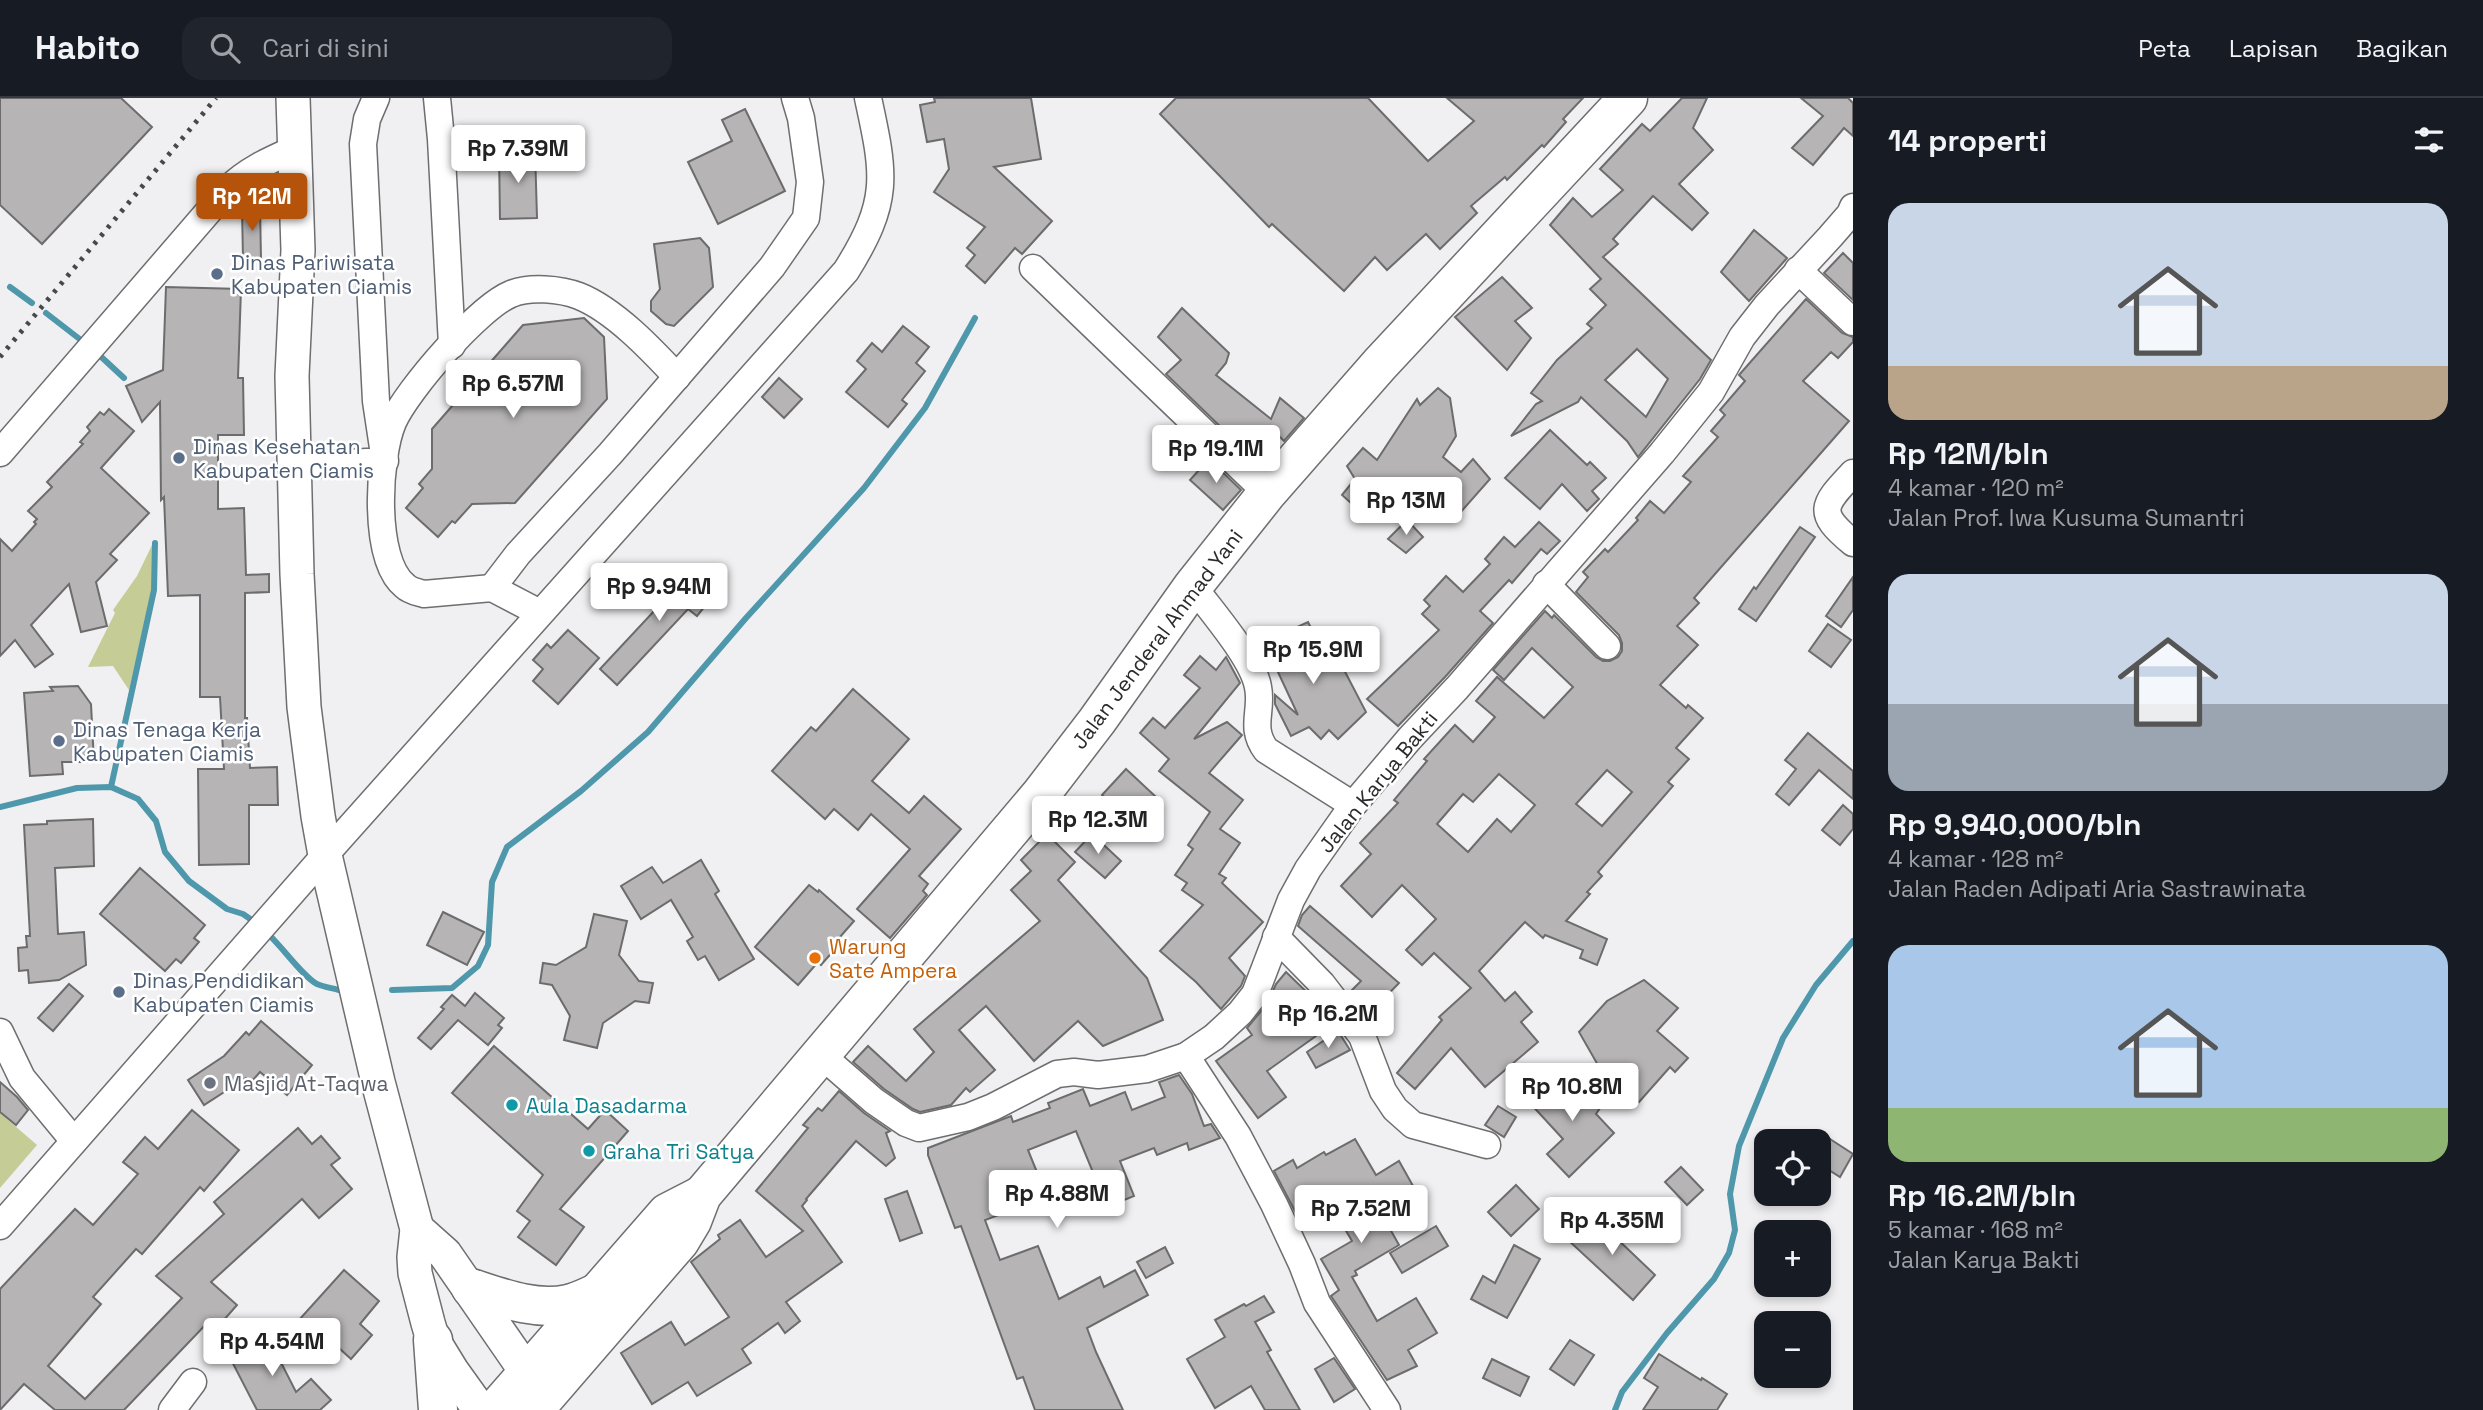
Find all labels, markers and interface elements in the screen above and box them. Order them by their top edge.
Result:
search box [182,17,672,80]
text: Habito [35,27,140,69]
icon: search [206,29,244,67]
text: Cari di sini [262,31,389,65]
text: Peta [2138,33,2191,64]
text: Lapisan [2229,33,2318,64]
text: Bagikan [2356,33,2448,64]
text: 14 properti [1888,121,2047,160]
icon: filters [2410,121,2448,159]
pin: Rp 7.39M [446,126,590,185]
text: Rp 7.39M [467,133,569,163]
pin: Rp 12M [195,174,309,233]
text: Rp 12M [212,181,292,211]
icon: home [2105,248,2231,374]
place label: Dinas Pariwisata Kabupaten Ciamis [231,249,412,300]
marker: Dinas Pariwisata Kabupaten Ciamis [209,266,225,282]
pin: Rp 6.57M [441,360,585,420]
text: Rp 6.57M [462,368,564,398]
pin: Rp 19.1M [1144,426,1288,485]
place label: Dinas Kesehatan Kabupaten Ciamis [193,433,374,484]
text: Rp 19.1M [1168,433,1264,463]
text: Rp 12M/bln [1888,434,2049,473]
marker: Dinas Kesehatan Kabupaten Ciamis [171,450,187,466]
text: 4 kamar · 120 m² [1888,473,2064,503]
pin: Rp 13M [1349,478,1463,537]
text: Rp 13M [1366,485,1446,515]
text: Jalan Prof. Iwa Kusuma Sumantri [1888,503,2245,533]
street label: Jalan Jenderal Ahmad Yani [1065,524,1249,754]
pin: Rp 9.94M [587,564,731,623]
text: Rp 9.94M [607,571,711,601]
icon: home [2105,619,2231,745]
pin: Rp 15.9M [1241,626,1385,686]
text: Rp 15.9M [1263,634,1363,664]
street label: Jalan Karya Bakti [1313,706,1443,858]
place label: Dinas Tenaga Kerja Kabupaten Ciamis [73,716,261,767]
marker: Dinas Tenaga Kerja Kabupaten Ciamis [51,733,67,749]
pin: Rp 12.3M [1026,796,1170,856]
text: Rp 12.3M [1048,804,1148,834]
text: Rp 9,940,000/bln [1888,805,2141,844]
text: 4 kamar · 128 m² [1888,844,2063,874]
text: Jalan Raden Adipati Aria Sastrawinata [1888,874,2306,904]
place label: Warung Sate Ampera [829,933,957,984]
marker: Warung Sate Ampera [807,950,823,966]
place label: Dinas Pendidikan Kabupaten Ciamis [133,967,314,1018]
marker: Dinas Pendidikan Kabupaten Ciamis [111,984,127,1000]
pin: Rp 16.2M [1256,990,1400,1050]
icon: home [2105,990,2231,1116]
text: Rp 16.2M [1278,998,1378,1028]
pin: Rp 10.8M [1500,1063,1644,1123]
place label: Masjid At-Taqwa [224,1070,389,1097]
text: Rp 10.8M [1521,1071,1623,1101]
marker: Masjid At-Taqwa [202,1075,218,1091]
place label: Aula Dasadarma [526,1092,687,1119]
marker: Aula Dasadarma [504,1097,520,1113]
map controls [1754,1129,1831,1388]
button: locate [1754,1129,1831,1206]
place label: Graha Tri Satya [603,1138,754,1165]
marker: Graha Tri Satya [581,1143,597,1159]
pin: Rp 4.88M [985,1170,1129,1230]
text: Rp 16.2M/bln [1888,1176,2076,1215]
text: Rp 4.88M [1005,1178,1109,1208]
pin: Rp 7.52M [1289,1186,1433,1245]
text: Rp 7.52M [1311,1193,1411,1223]
pin: Rp 4.35M [1540,1198,1684,1257]
text: Rp 4.35M [1560,1205,1664,1235]
text: 5 kamar · 168 m² [1888,1215,2063,1245]
button: + [1754,1220,1831,1297]
text: Jalan Karya Bakti [1888,1245,2079,1275]
button: − [1754,1311,1831,1388]
pin: Rp 4.54M [200,1318,344,1378]
text: Rp 4.54M [219,1326,325,1356]

